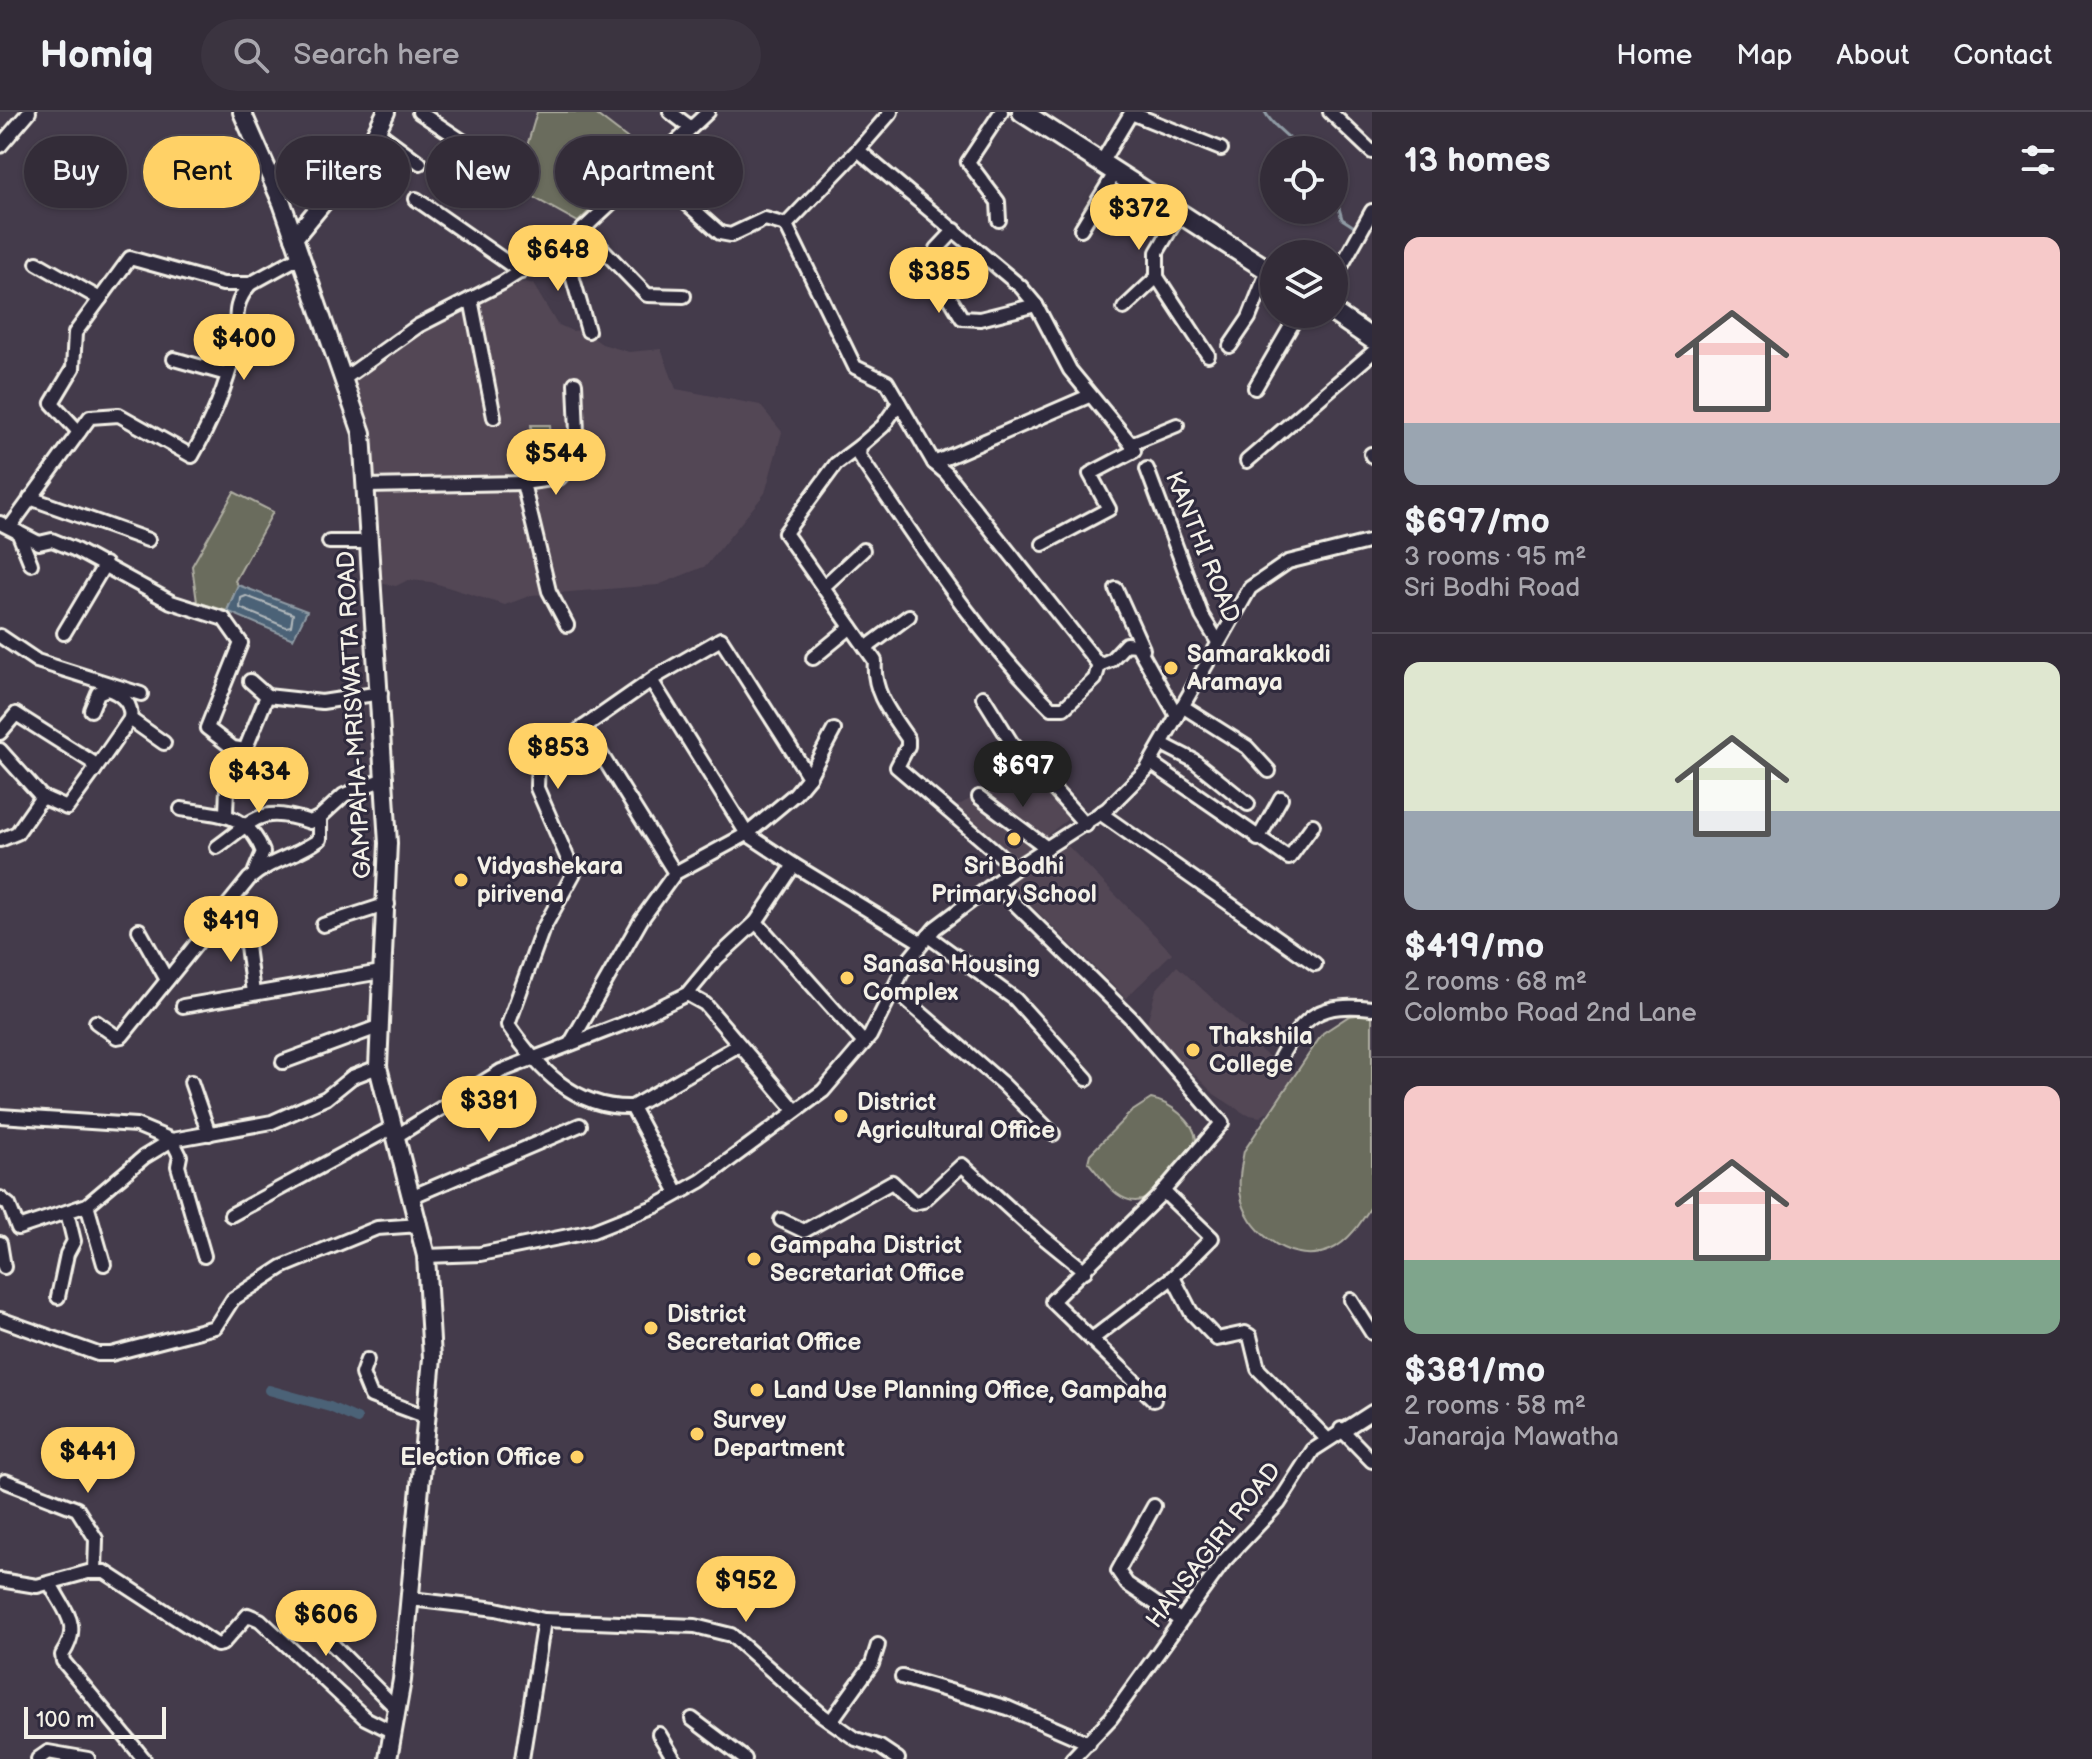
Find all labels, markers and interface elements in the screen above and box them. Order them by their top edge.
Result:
search box [201,19,761,91]
text: Homiq [40,33,153,78]
icon: search [229,33,273,77]
text: Search here [293,37,460,73]
text: Home [1616,39,1692,72]
text: Map [1736,39,1793,72]
text: About [1837,39,1909,72]
text: Contact [1953,39,2052,72]
chip: Buy [24,136,127,208]
chip: Rent [143,136,260,208]
chip: Filters [276,136,410,208]
chip: New [426,136,539,208]
chip: Apartment [555,136,743,208]
map controls [1260,136,1348,328]
button: locate [1260,136,1348,224]
icon: filters [2016,138,2060,182]
text: 13 homes [1404,140,1551,181]
pin: $372 [1092,184,1186,252]
text: $372 [1108,194,1170,225]
pin: $648 [511,225,605,293]
text: $648 [526,235,590,266]
button: layers [1260,240,1348,328]
pin: $385 [892,247,986,315]
text: $385 [908,257,970,288]
icon: home [1660,289,1804,433]
pin: $400 [197,314,291,382]
text: $400 [212,324,276,355]
pin: $544 [509,429,603,497]
text: $544 [525,439,587,470]
street label: KANTHI ROAD [1159,467,1246,627]
text: $697/mo [1404,501,1550,542]
text: 3 rooms · 95 m² [1404,542,1586,573]
street label: GAMPAHA-MRISWATTA ROAD [331,550,378,880]
text: Sri Bodhi Road [1404,573,1580,604]
place label: Samarakkodi Aramaya [1186,640,1331,697]
marker: Samarakkodi Aramaya [1162,659,1180,677]
icon: home [1660,714,1804,858]
pin: $853 [511,723,605,791]
text: $853 [527,733,589,764]
pin: $697 [976,741,1070,809]
pin: $434 [212,747,306,815]
text: $697 [992,751,1054,782]
text: $434 [228,757,290,788]
marker: Sri Bodhi Primary School [1005,830,1023,848]
place label: Vidyashekara pirivena [477,852,623,909]
place label: Sri Bodhi Primary School [931,852,1097,909]
marker: Vidyashekara pirivena [452,871,470,889]
pin: $419 [184,896,278,964]
text: $419 [202,906,260,937]
text: $419/mo [1404,926,1544,967]
place label: Sanasa Housing Complex [863,950,1040,1007]
text: 2 rooms · 68 m² [1404,967,1587,998]
marker: Sanasa Housing Complex [838,969,856,987]
text: Colombo Road 2nd Lane [1404,998,1697,1029]
place label: Thakshila College [1209,1022,1313,1079]
marker: Thakshila College [1184,1041,1202,1059]
pin: $381 [442,1076,536,1144]
text: $381 [460,1086,518,1117]
place label: District Agricultural Office [856,1088,1055,1145]
marker: District Agricultural Office [832,1107,850,1125]
icon: home [1660,1138,1804,1282]
place label: Gampaha District Secretariat Office [770,1231,964,1288]
marker: Gampaha District Secretariat Office [745,1250,763,1268]
place label: District Secretariat Office [667,1300,861,1357]
marker: District Secretariat Office [642,1319,660,1337]
text: $381/mo [1404,1350,1545,1391]
place label: Land Use Planning Office, Gampaha [773,1376,1167,1405]
marker: Land Use Planning Office, Gampaha [748,1381,766,1399]
text: 2 rooms · 58 m² [1404,1391,1586,1422]
place label: Survey Department [713,1406,845,1463]
text: Janaraja Mawatha [1404,1422,1619,1453]
marker: Survey Department [688,1425,706,1443]
pin: $441 [41,1427,135,1495]
text: $441 [59,1437,117,1468]
place label: Election Office [400,1443,561,1472]
marker: Election Office [568,1448,586,1466]
street label: HANSAGIRI ROAD [1140,1457,1287,1634]
pin: $952 [699,1556,793,1624]
text: $952 [715,1566,777,1597]
pin: $606 [279,1590,373,1658]
text: $606 [294,1600,358,1631]
scale bar [24,1703,166,1739]
text: 100 m [36,1707,95,1734]

